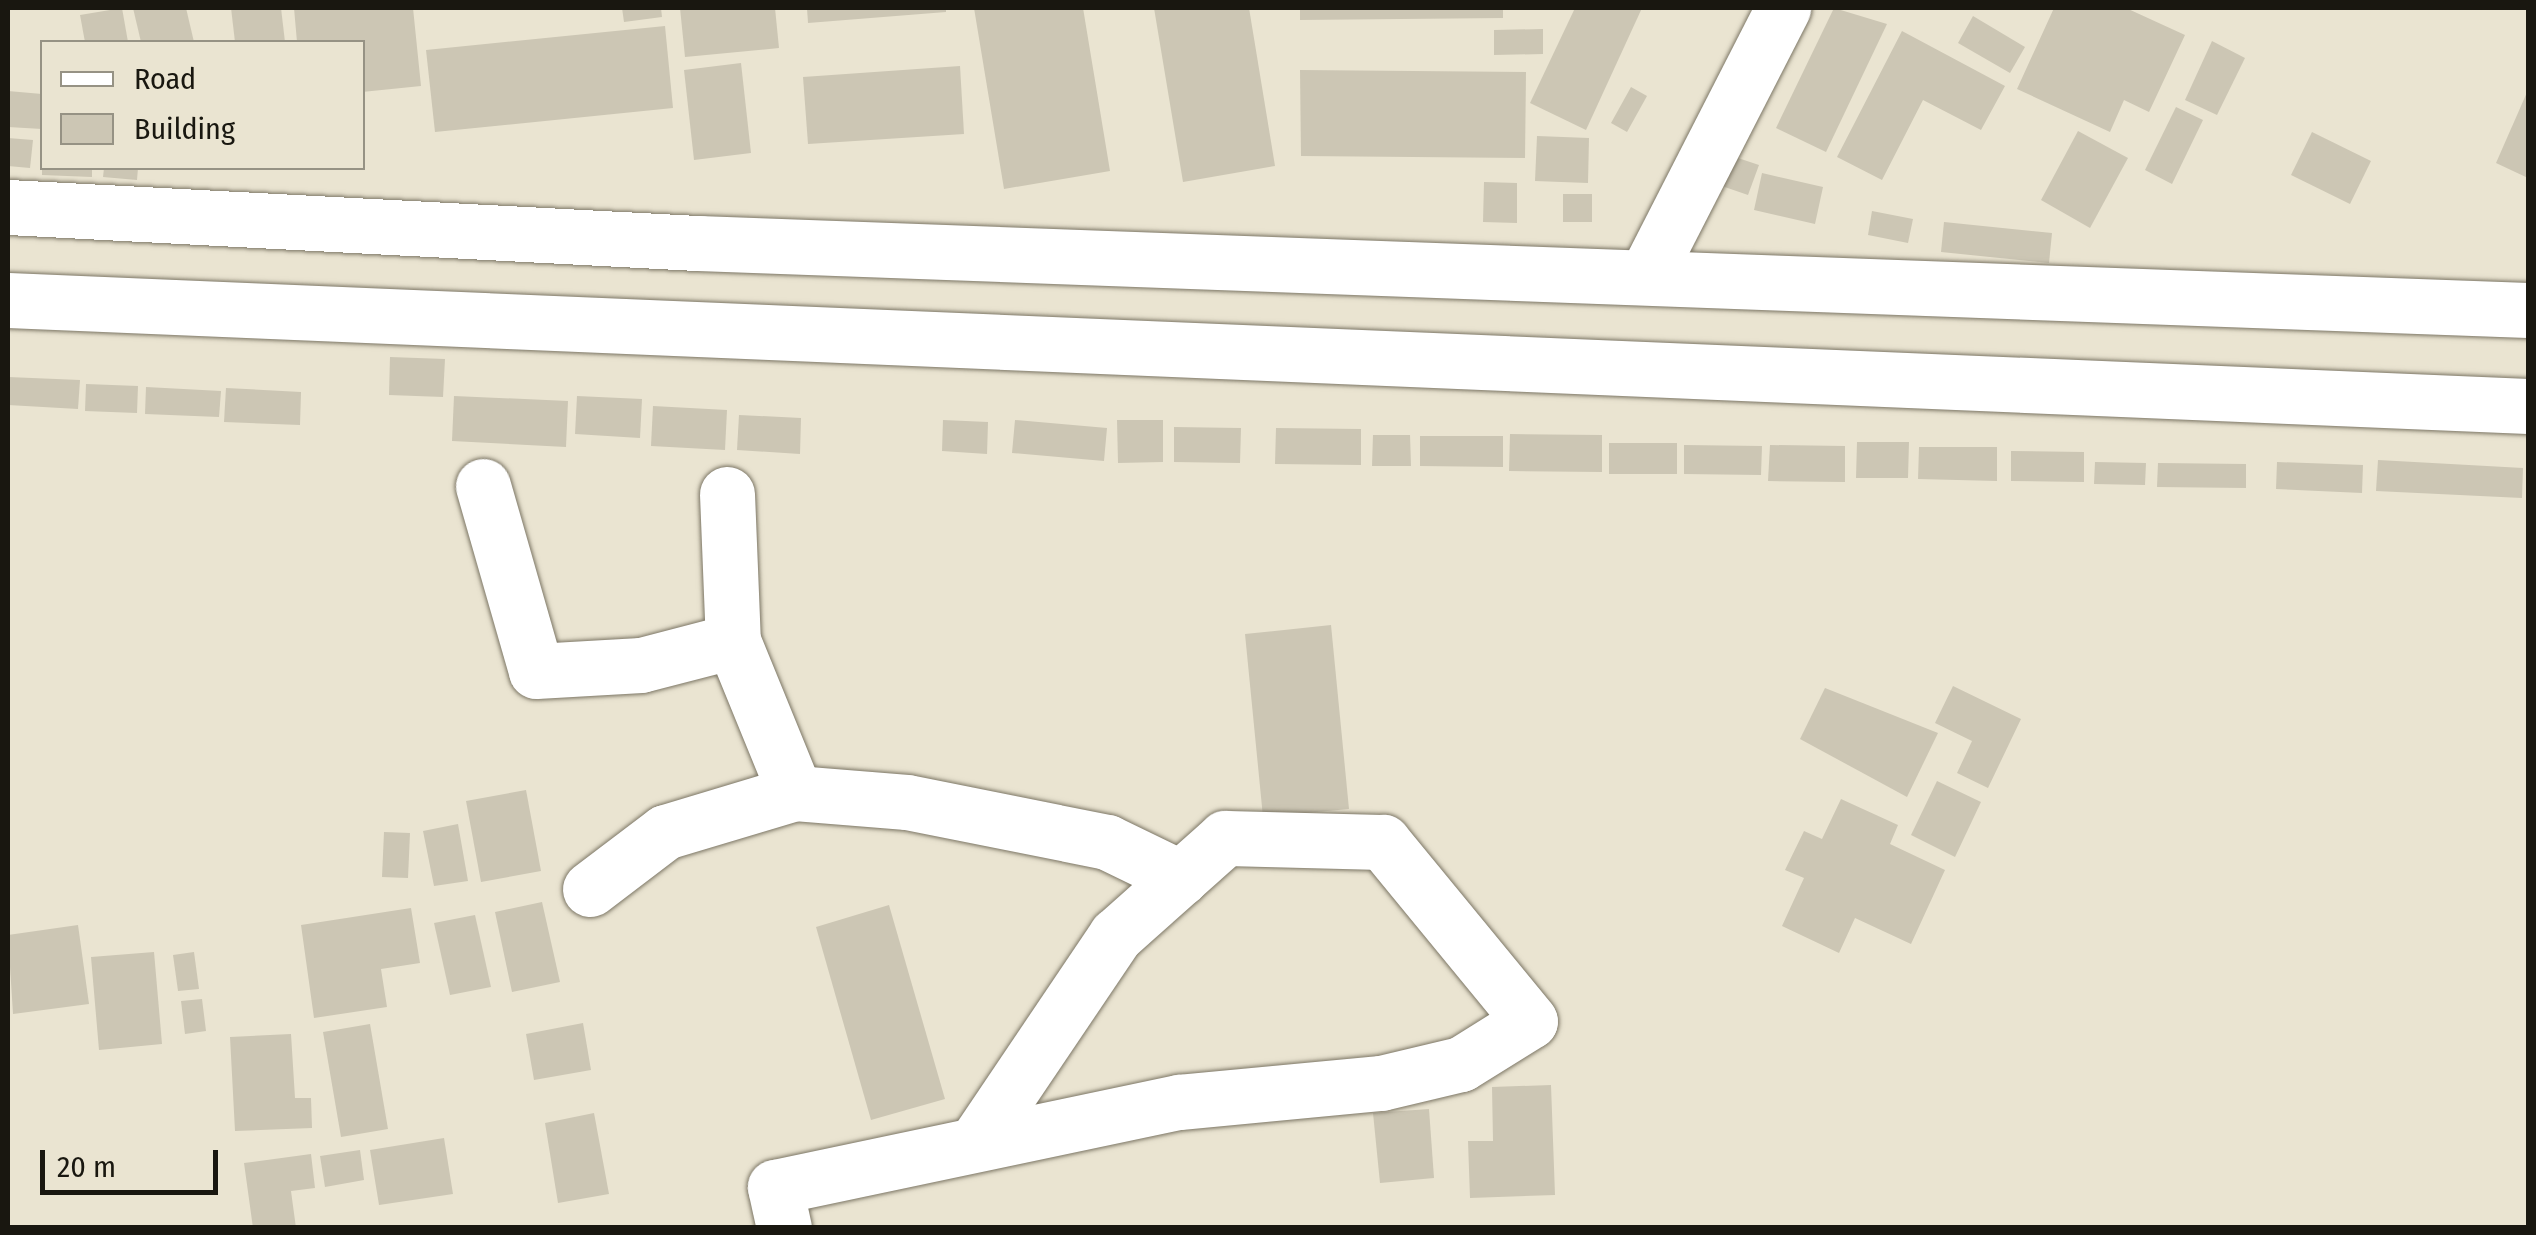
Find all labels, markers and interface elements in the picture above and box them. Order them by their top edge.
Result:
legend [40,40,365,170]
text: Road [134,61,196,97]
text: Building [134,111,235,147]
scale bar [45,1130,222,1192]
text: 20 m [57,1149,116,1185]

